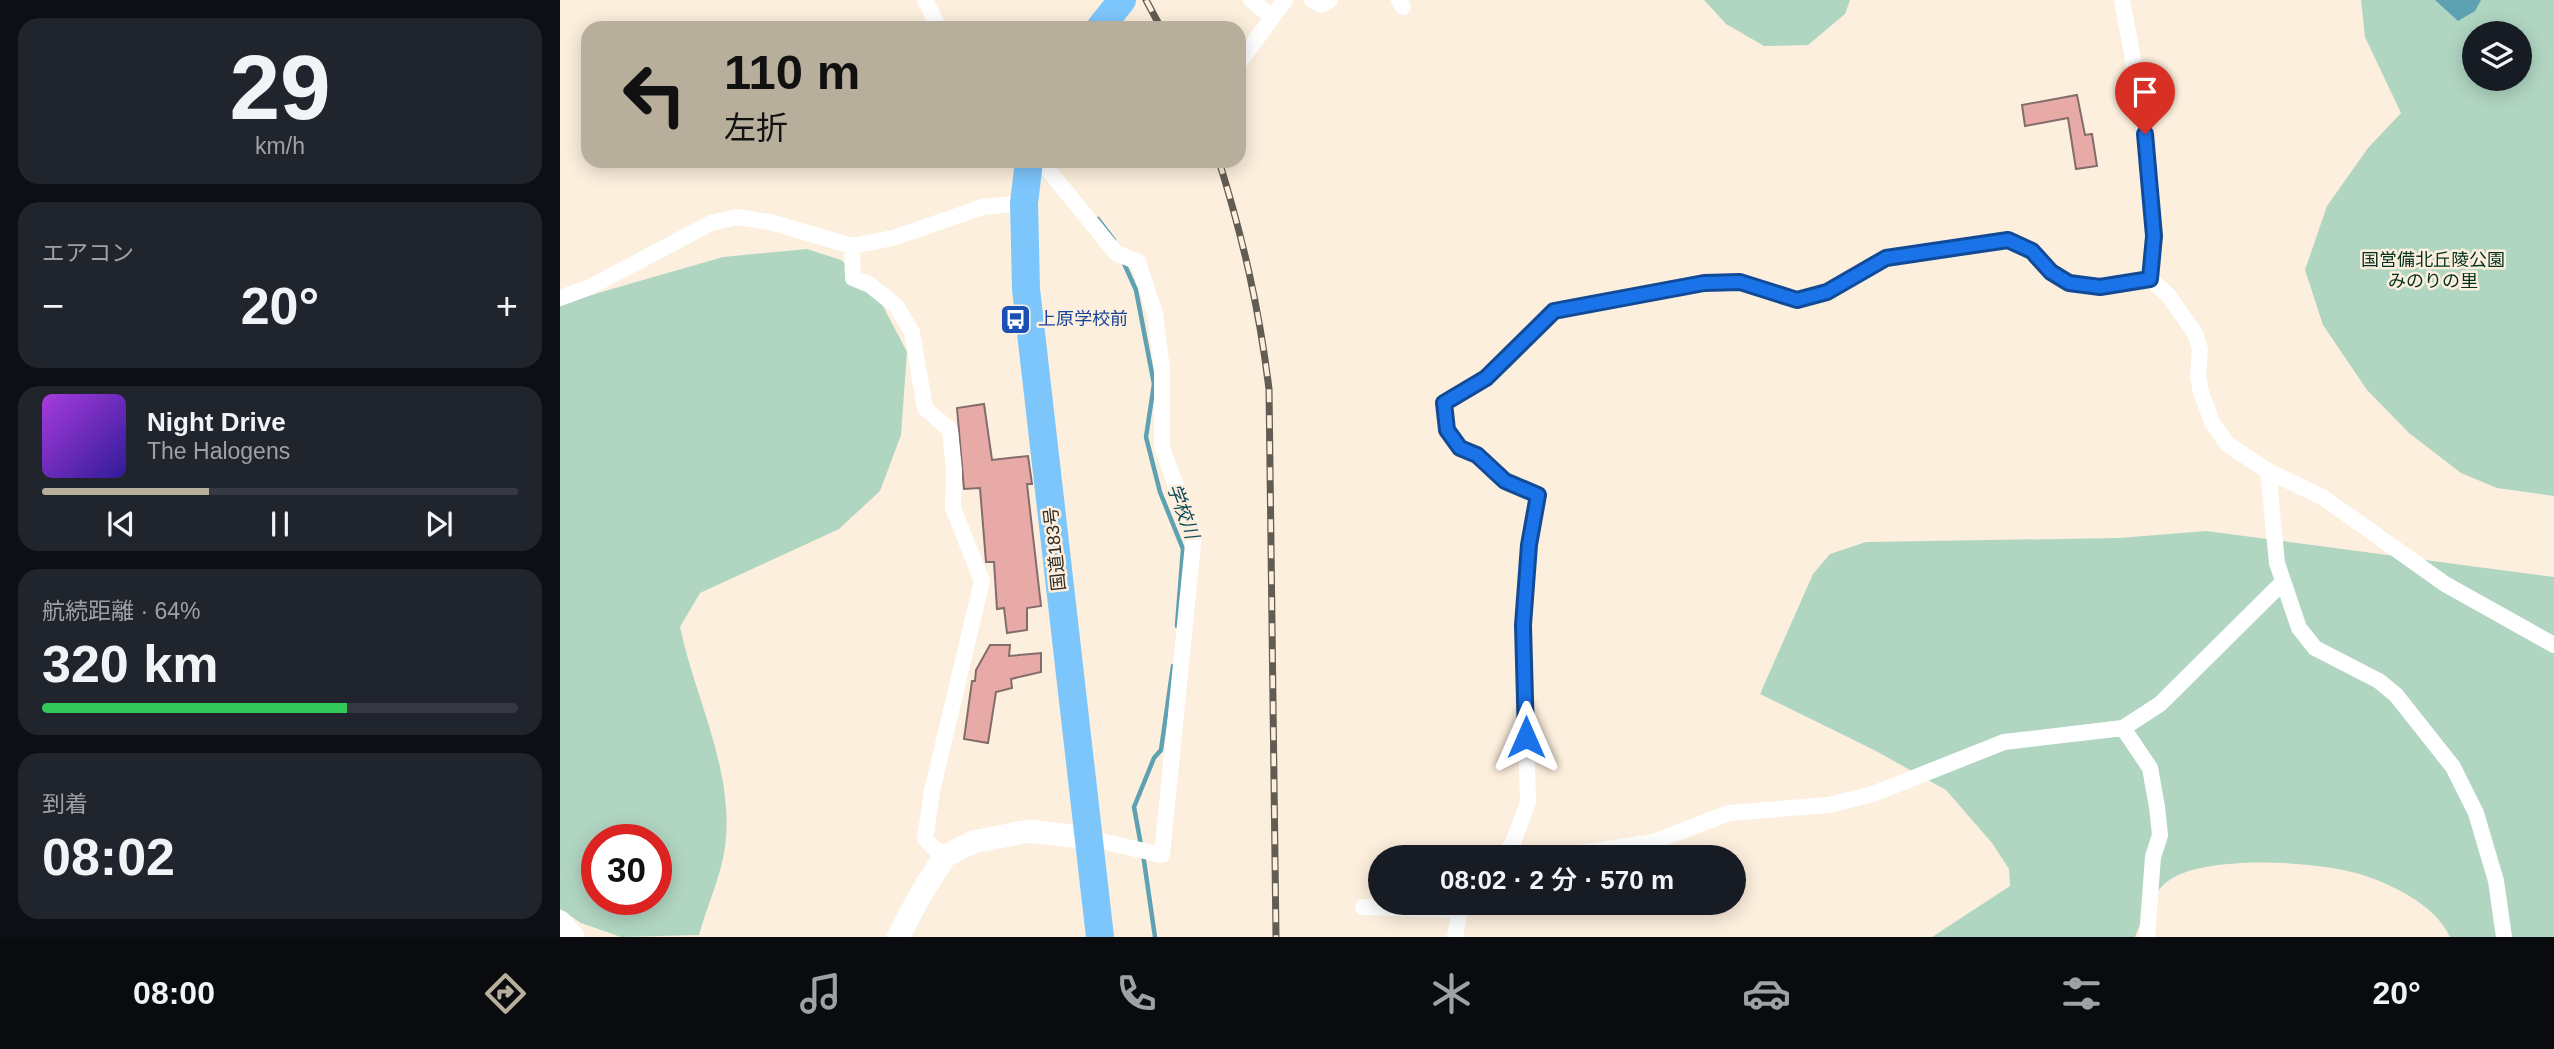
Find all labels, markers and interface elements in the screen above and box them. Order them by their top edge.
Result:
map controls [2462,21,2532,91]
button: layers [2462,21,2532,91]
text: 29 [229,37,331,138]
text: 110 m [724,45,860,99]
icon: left [609,49,700,140]
pin [2115,62,2175,134]
icon: arrive [2126,73,2164,111]
text: 左折 [724,110,788,146]
text: km/h [255,133,305,159]
text: エアコン [42,240,134,266]
park label: 国営備北丘陵公園 みのりの里 [2361,250,2505,291]
text: 20° [241,277,319,335]
text: − [42,285,64,327]
text: + [496,285,518,327]
bus stop icon: 上原学校前 [998,302,1032,336]
place label: 上原学校前 [1038,309,1128,329]
text: Night Drive [147,407,286,437]
text: The Halogens [147,438,290,464]
water label: 学校川 [1163,481,1203,543]
icon: previous [102,505,140,543]
icon: pause [261,505,299,543]
icon: next [420,505,458,543]
street label: 国道183号 [1041,506,1069,592]
text: 航続距離 · 64% [42,598,200,624]
text: 320 km [42,635,218,693]
position arrow [1489,700,1563,774]
text: 到着 [42,791,88,817]
speed limit sign: 30 [581,824,672,915]
text: 08:02 [42,828,175,886]
text: 08:02 · 2 分 · 570 m [1440,865,1674,895]
icon: directions [481,969,530,1018]
icon: music [796,969,845,1018]
icon: phone [1112,969,1161,1018]
icon: climate [1427,969,1476,1018]
icon: car [1742,969,1791,1018]
icon: filters [2057,969,2106,1018]
text: 08:00 [133,975,215,1011]
text: 20° [2372,975,2421,1011]

